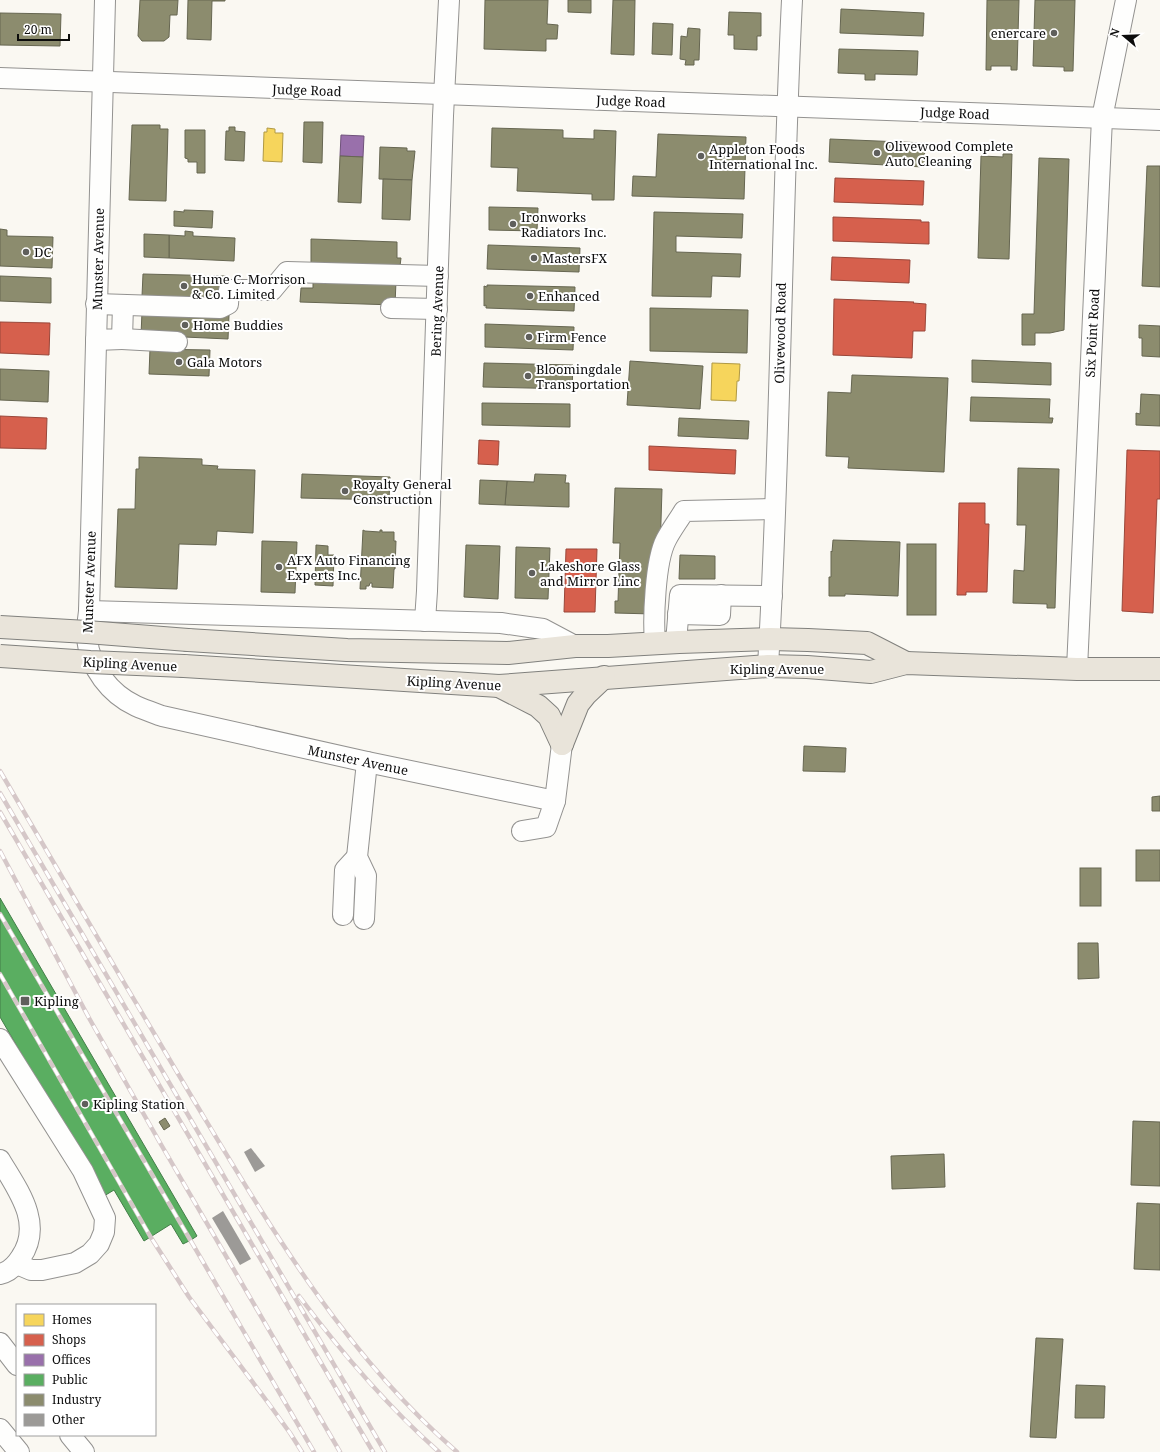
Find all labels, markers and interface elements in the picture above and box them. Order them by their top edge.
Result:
scale bar [18,16,69,42]
north arrow [1104,16,1144,56]
text: 20 m [24,21,52,38]
place label: enercare [991,24,1046,42]
text: N [1106,26,1123,39]
marker: enercare [1049,28,1059,38]
street label: Judge Road [271,80,342,100]
street label: Judge Road [595,91,666,111]
street label: Judge Road [919,103,990,123]
place label: Olivewood Complete Auto Cleaning [885,137,1013,170]
place label: Appleton Foods International Inc. [709,140,818,173]
marker: Olivewood Complete Auto Cleaning [872,148,882,158]
marker: Appleton Foods International Inc. [696,151,706,161]
street label: Munster Avenue [88,208,108,310]
place label: Ironworks Radiators Inc. [521,208,607,241]
marker: Ironworks Radiators Inc. [508,219,518,229]
place label: DC [34,243,51,261]
marker: DC [21,247,31,257]
place label: MastersFX [542,249,608,267]
marker: MastersFX [529,253,539,263]
street label: Bering Avenue [426,265,448,357]
place label: Hume C. Morrison & Co. Limited [192,270,306,303]
marker: Hume C. Morrison & Co. Limited [179,281,189,291]
street label: Olivewood Road [770,282,790,384]
place label: Enhanced [538,287,600,305]
street label: Six Point Road [1081,288,1103,378]
marker: Enhanced [525,291,535,301]
place label: Home Buddies [193,316,283,334]
marker: Home Buddies [180,320,190,330]
place label: Firm Fence [537,328,607,346]
marker: Firm Fence [524,332,534,342]
place label: Gala Motors [187,353,262,371]
marker: Gala Motors [174,357,184,367]
place label: Bloomingdale Transportation [536,360,630,393]
marker: Bloomingdale Transportation [523,371,533,381]
place label: Royalty General Construction [353,475,452,508]
marker: Royalty General Construction [340,486,350,496]
street label: Munster Avenue [78,531,100,633]
place label: AFX Auto Financing Experts Inc. [287,551,410,584]
place label: Lakeshore Glass and Mirror Linc [540,557,640,590]
marker: AFX Auto Financing Experts Inc. [274,562,284,572]
marker: Lakeshore Glass and Mirror Linc [527,568,537,578]
street label: Kipling Avenue [82,653,178,675]
street label: Kipling Avenue [730,660,824,678]
street label: Kipling Avenue [406,672,502,694]
street label: Munster Avenue [306,741,410,779]
place label: Kipling [34,992,79,1010]
marker: Kipling [19,995,31,1007]
place label: Kipling Station [93,1095,185,1113]
marker: Kipling Station [80,1099,90,1109]
legend [16,1304,156,1436]
text: Homes [52,1311,92,1328]
text: Shops [52,1331,86,1348]
text: Offices [52,1351,91,1368]
text: Public [52,1371,88,1388]
text: Industry [52,1391,101,1408]
text: Other [52,1411,85,1428]

